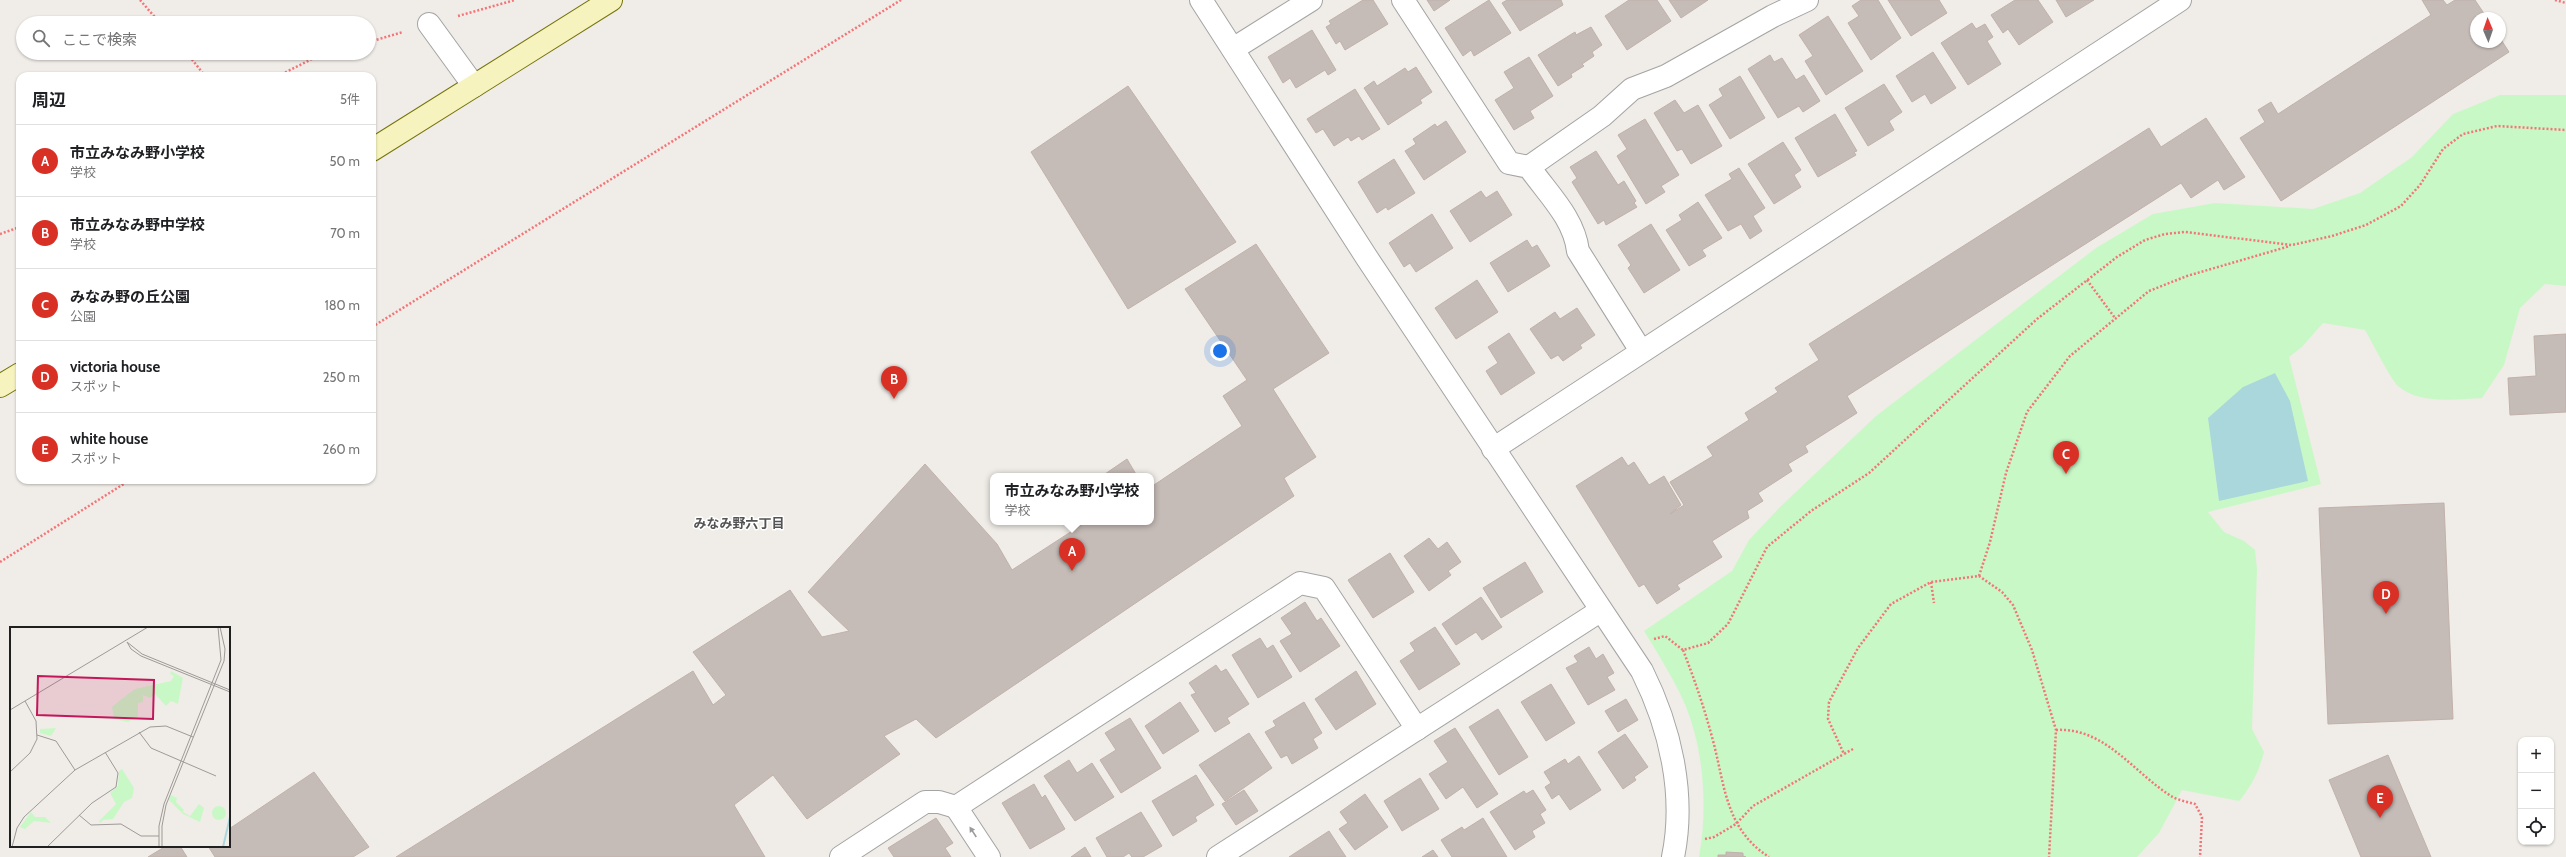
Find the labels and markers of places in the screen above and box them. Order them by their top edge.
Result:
pin: B [881,366,907,399]
pin: C [2053,441,2079,474]
pin: A [1059,538,1085,571]
pin: D [2373,581,2399,614]
pin: E [2367,785,2393,818]

